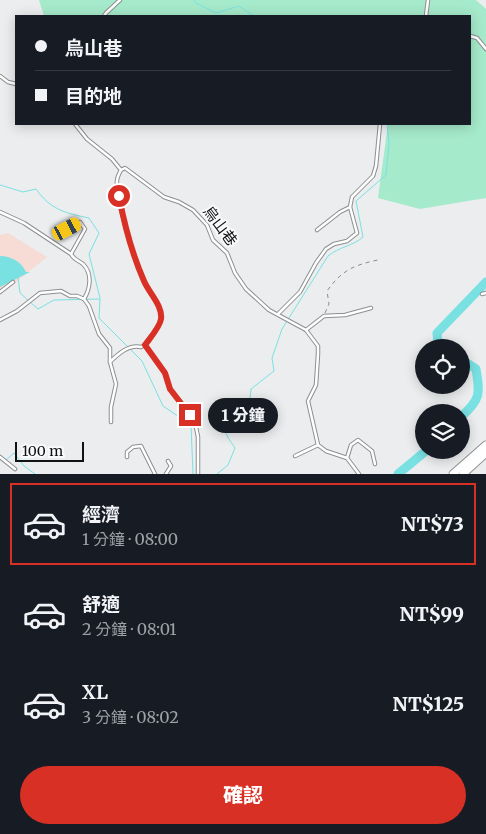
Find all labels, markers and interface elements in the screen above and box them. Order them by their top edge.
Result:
text: 烏山巷 [65,36,122,60]
text: 目的地 [65,84,122,108]
route start [108,185,130,207]
street label: 烏山巷 [199,202,242,249]
car [50,216,83,242]
map controls [415,339,470,459]
button: locate [415,339,470,394]
callout: 1 分鐘 [208,398,278,432]
route end [179,404,201,426]
button: layers [415,404,470,459]
text: 1 分鐘 [221,405,265,425]
scale bar [15,439,84,462]
text: 100 m [22,442,63,460]
icon: car [22,502,67,547]
text: 經濟 [82,502,120,526]
text: NT$73 [401,512,464,536]
text: 1 分鐘 · 08:00 [82,529,178,549]
icon: car [22,592,67,637]
text: 舒適 [82,592,120,616]
text: NT$99 [400,602,464,626]
text: 2 分鐘 · 08:01 [82,619,177,639]
text: XL [82,680,108,704]
icon: car [22,682,67,727]
text: NT$125 [393,692,464,716]
text: 3 分鐘 · 08:02 [82,707,179,727]
button: 確認 [20,766,466,824]

